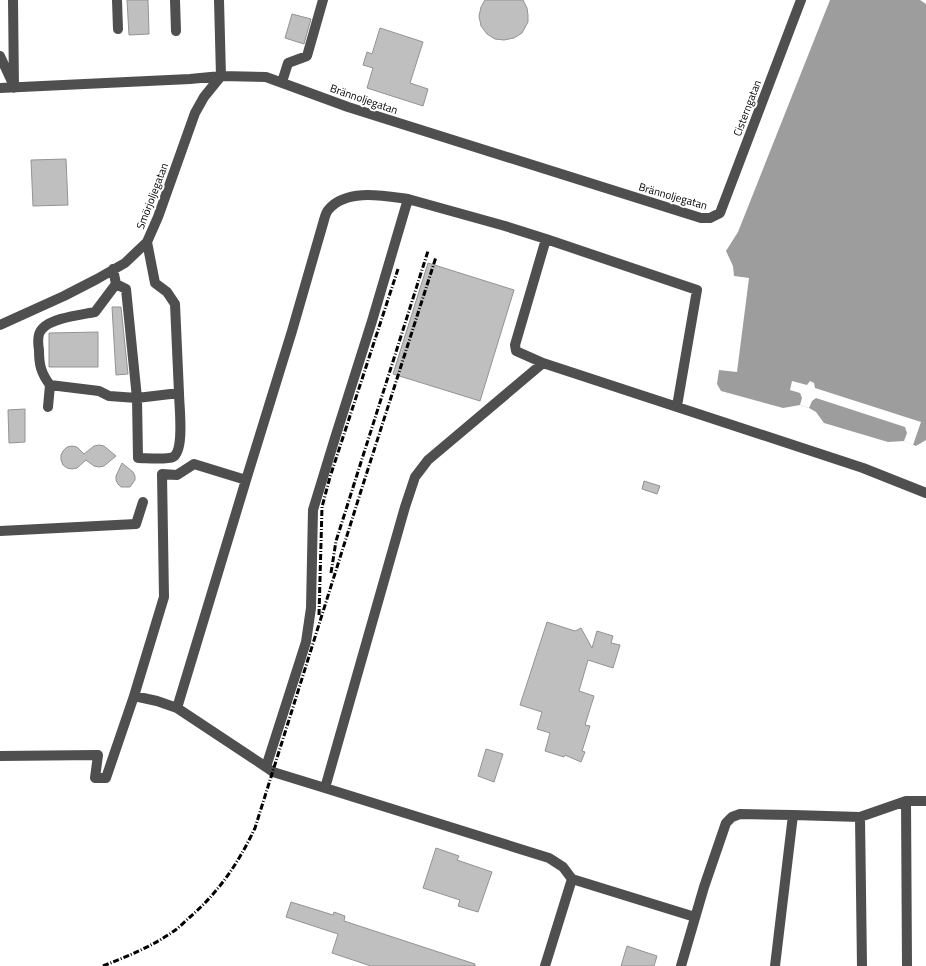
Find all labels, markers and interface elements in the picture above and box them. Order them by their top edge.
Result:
street label: Cisterngatan [729,77,765,138]
street label: Brännoljegatan [328,80,400,118]
street label: Smörjoljegatan [132,160,172,232]
street label: Brännoljegatan [637,179,709,213]

